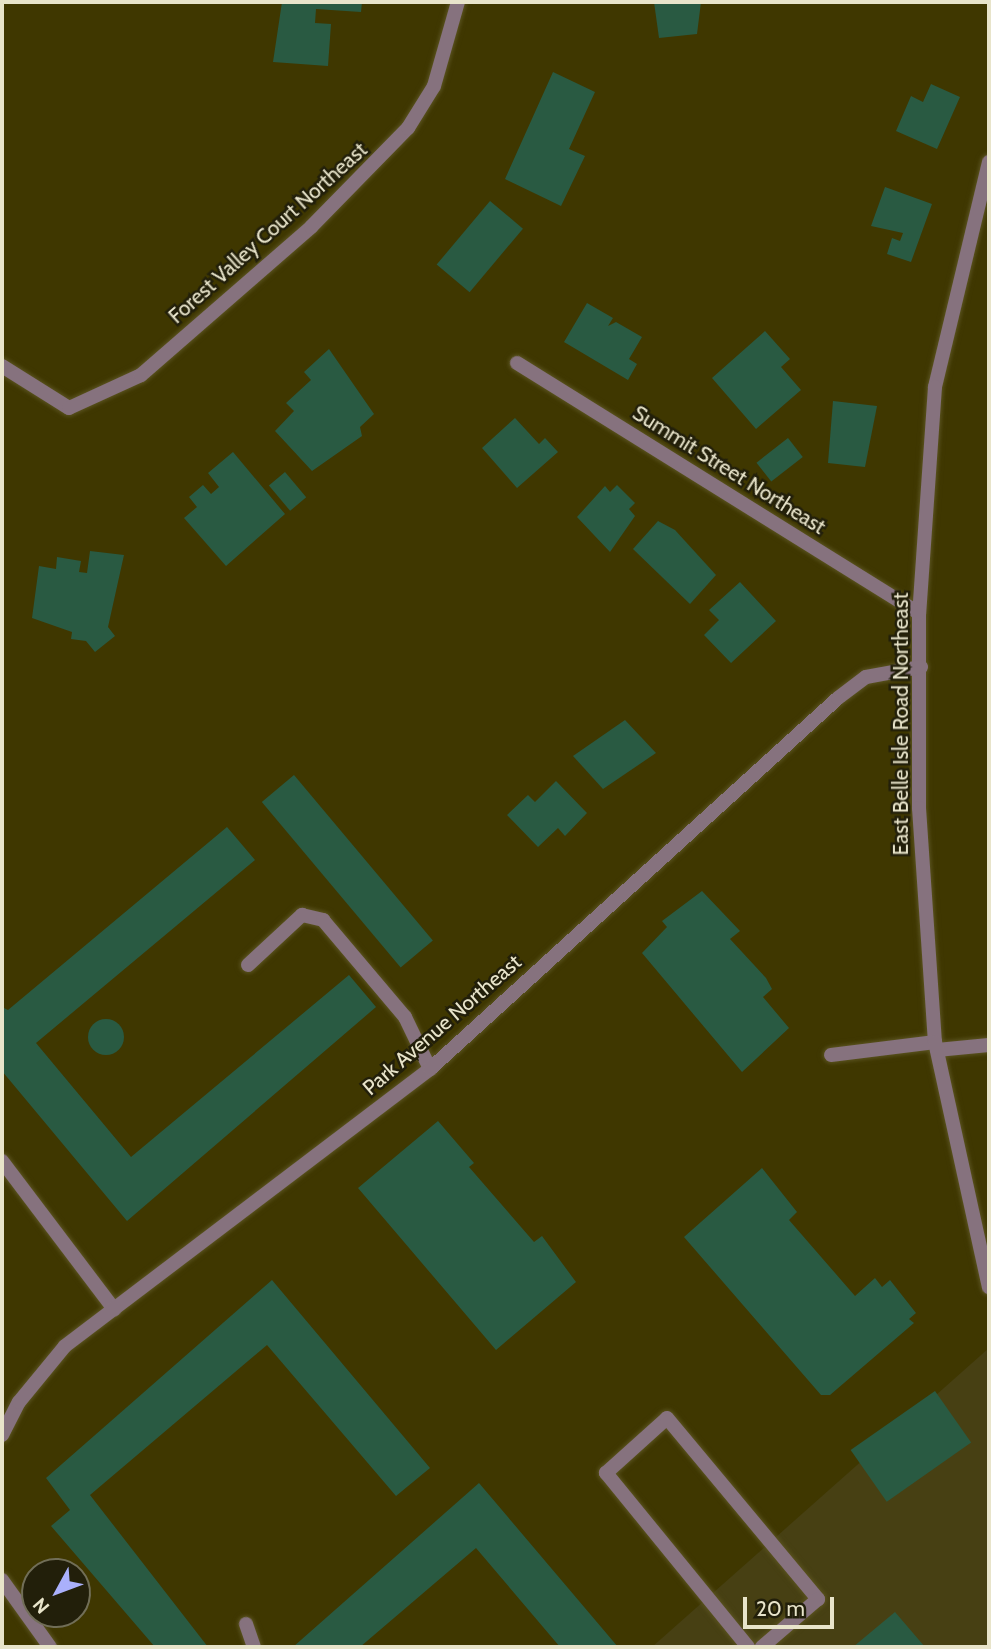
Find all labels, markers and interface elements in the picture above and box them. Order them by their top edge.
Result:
street label: Forest Valley Court Northeast [164,137,372,329]
street label: Summit Street Northeast [628,400,830,540]
street label: East Belle Isle Road Northeast [888,593,914,855]
street label: Park Avenue Northeast [358,949,526,1101]
north arrow [21,1558,91,1628]
scale bar [746,1582,837,1626]
text: N [28,1593,54,1618]
text: 20 m [756,1596,805,1621]

